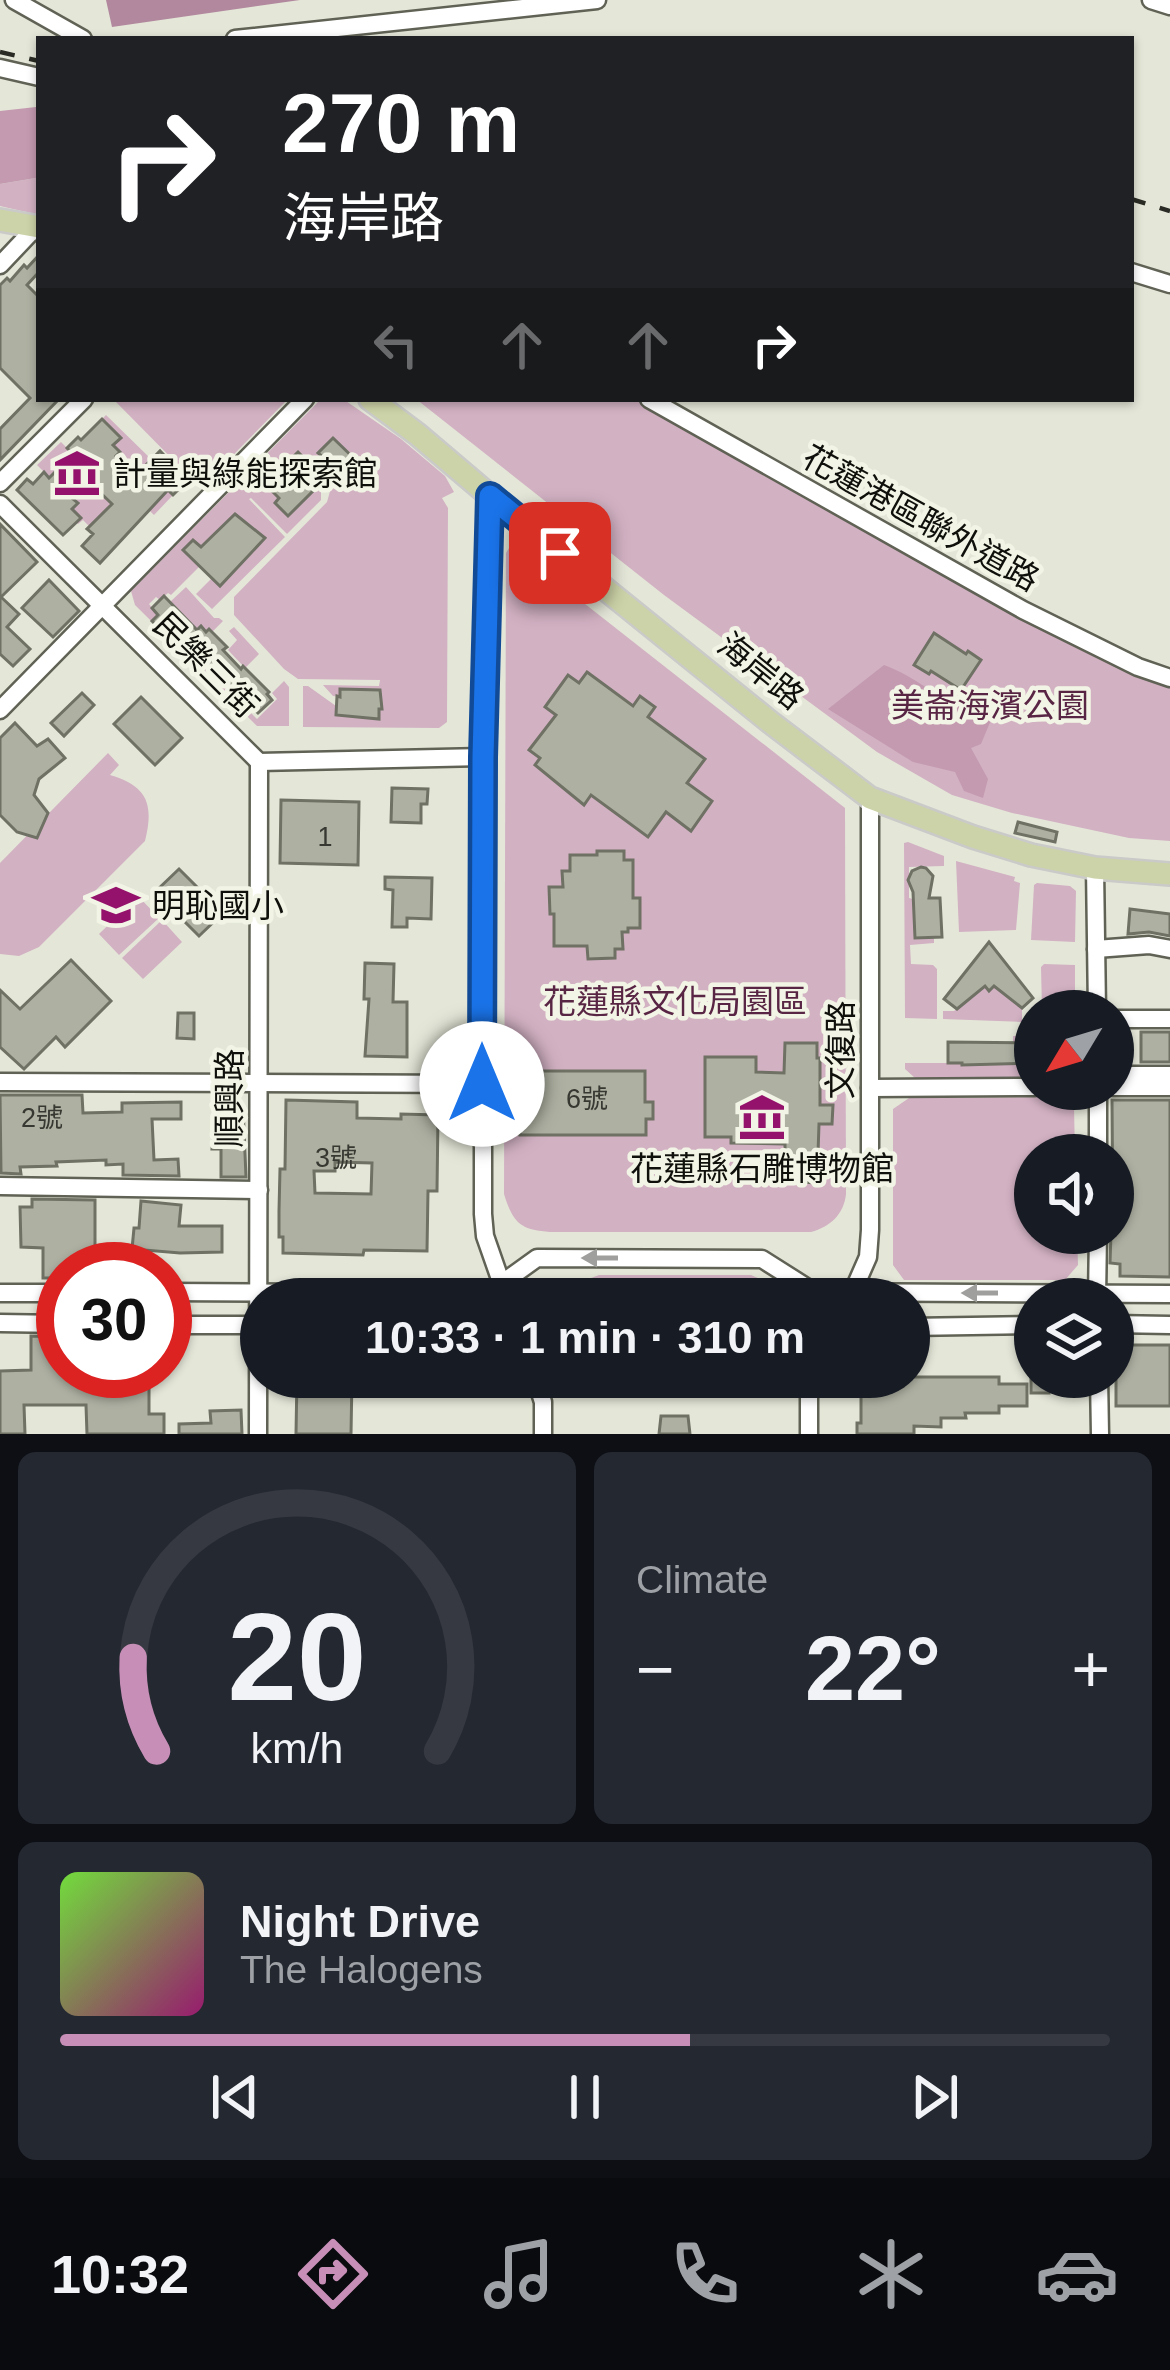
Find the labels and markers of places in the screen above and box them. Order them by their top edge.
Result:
museum icon: 計量與綠能探索館 [52,448,102,498]
place label: 計量與綠能探索館 [113,455,377,492]
pin [509,502,611,604]
school or university icon: 明恥國小 [91,880,141,930]
place label: 明恥國小 [152,887,284,924]
museum icon: 花蓮縣石雕博物館 [737,1092,787,1142]
place label: 花蓮縣石雕博物館 [630,1150,894,1187]

